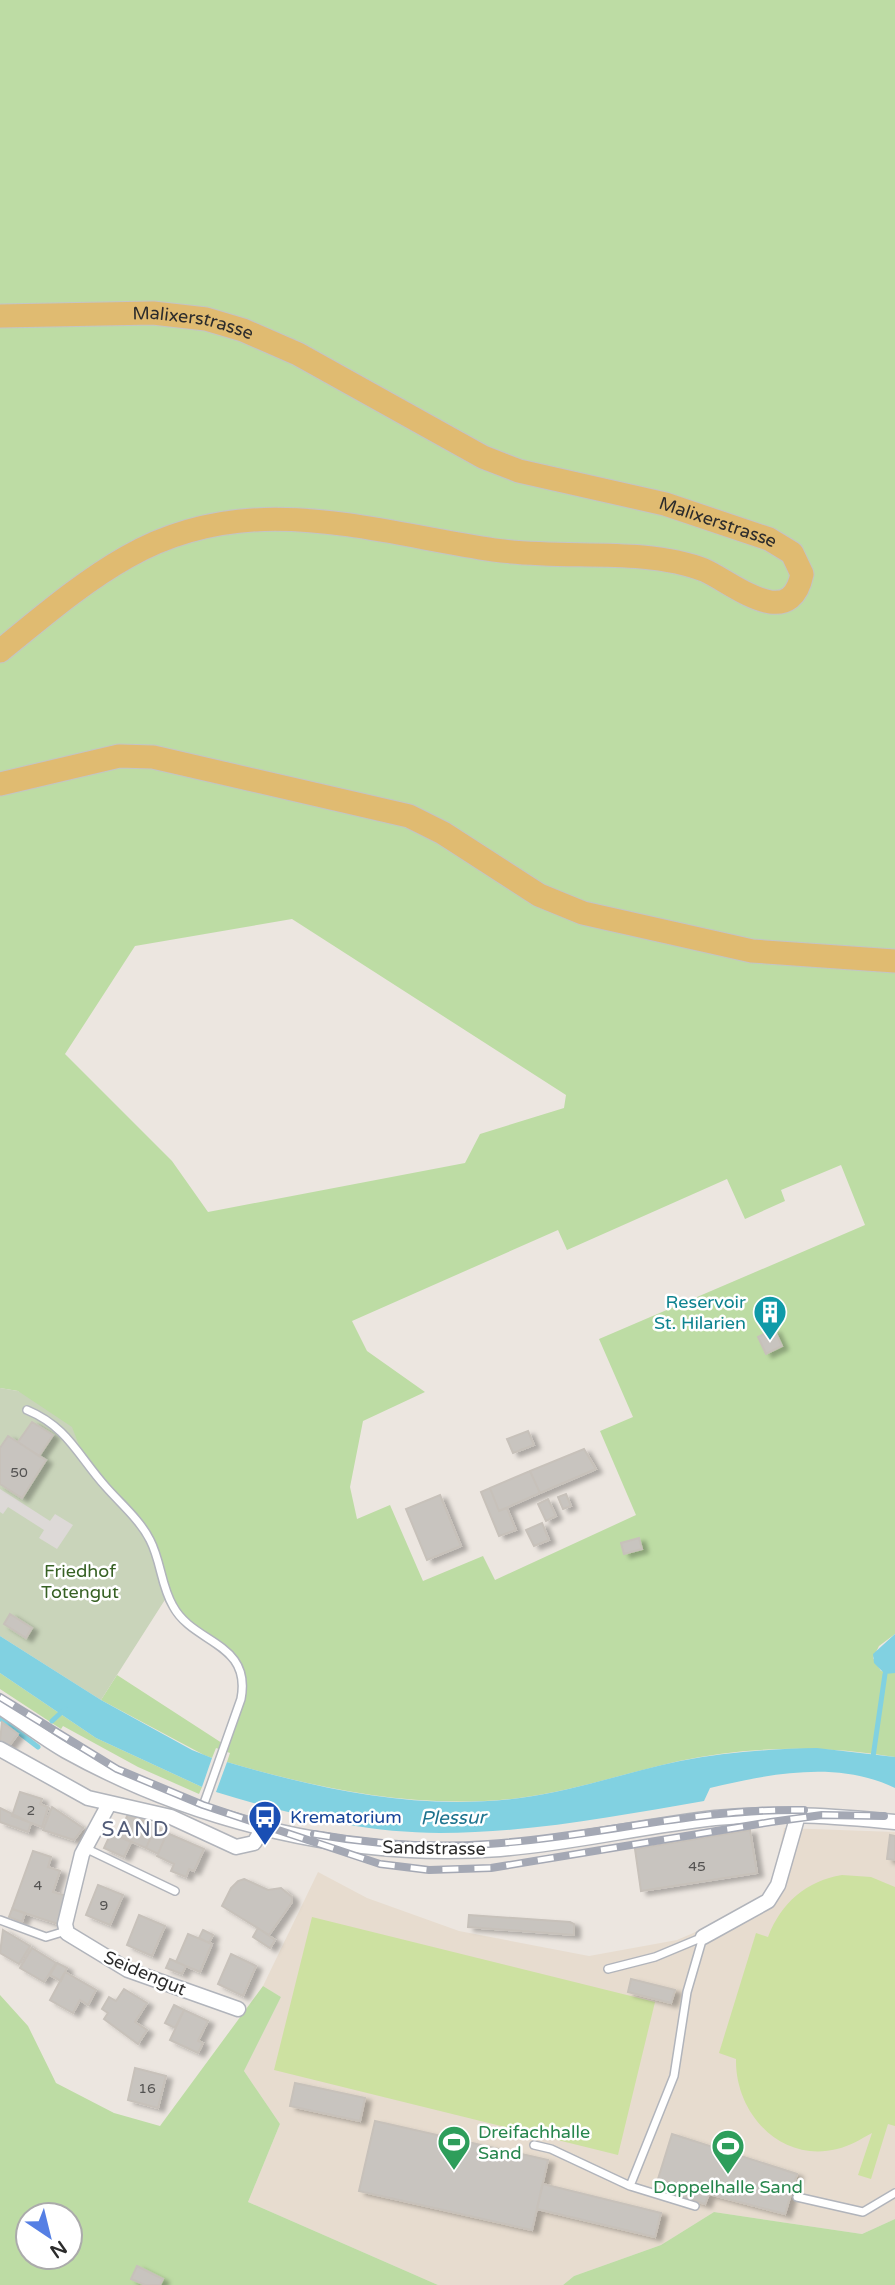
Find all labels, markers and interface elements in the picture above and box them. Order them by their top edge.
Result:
street label: Malixerstrasse [132,302,257,344]
street label: Malixerstrasse [656,492,781,552]
place label: Reservoir St. Hilarien [654,1291,746,1334]
building icon: Reservoir St. Hilarien [751,1293,789,1342]
house number: 50 [10,1464,28,1481]
park label: Friedhof Totengut [41,1560,119,1603]
bus stop icon: Krematorium [246,1798,284,1847]
house number: 2 [27,1802,35,1819]
place label: Krematorium [290,1806,402,1828]
water label: Plessur [420,1806,489,1830]
district label: SAND [101,1817,171,1842]
street label: Sandstrasse [382,1836,486,1860]
house number: 45 [688,1858,706,1875]
house number: 4 [34,1877,43,1894]
house number: 9 [100,1897,108,1914]
street label: Seidengut [100,1946,190,2000]
house number: 16 [138,2080,156,2097]
place label: Dreifachhalle Sand [478,2121,590,2164]
sports icon: Dreifachhalle Sand [435,2123,473,2172]
sports icon: Doppelhalle Sand [709,2127,747,2176]
place label: Doppelhalle Sand [653,2176,803,2198]
north arrow [14,2201,84,2271]
text: N [46,2236,71,2262]

